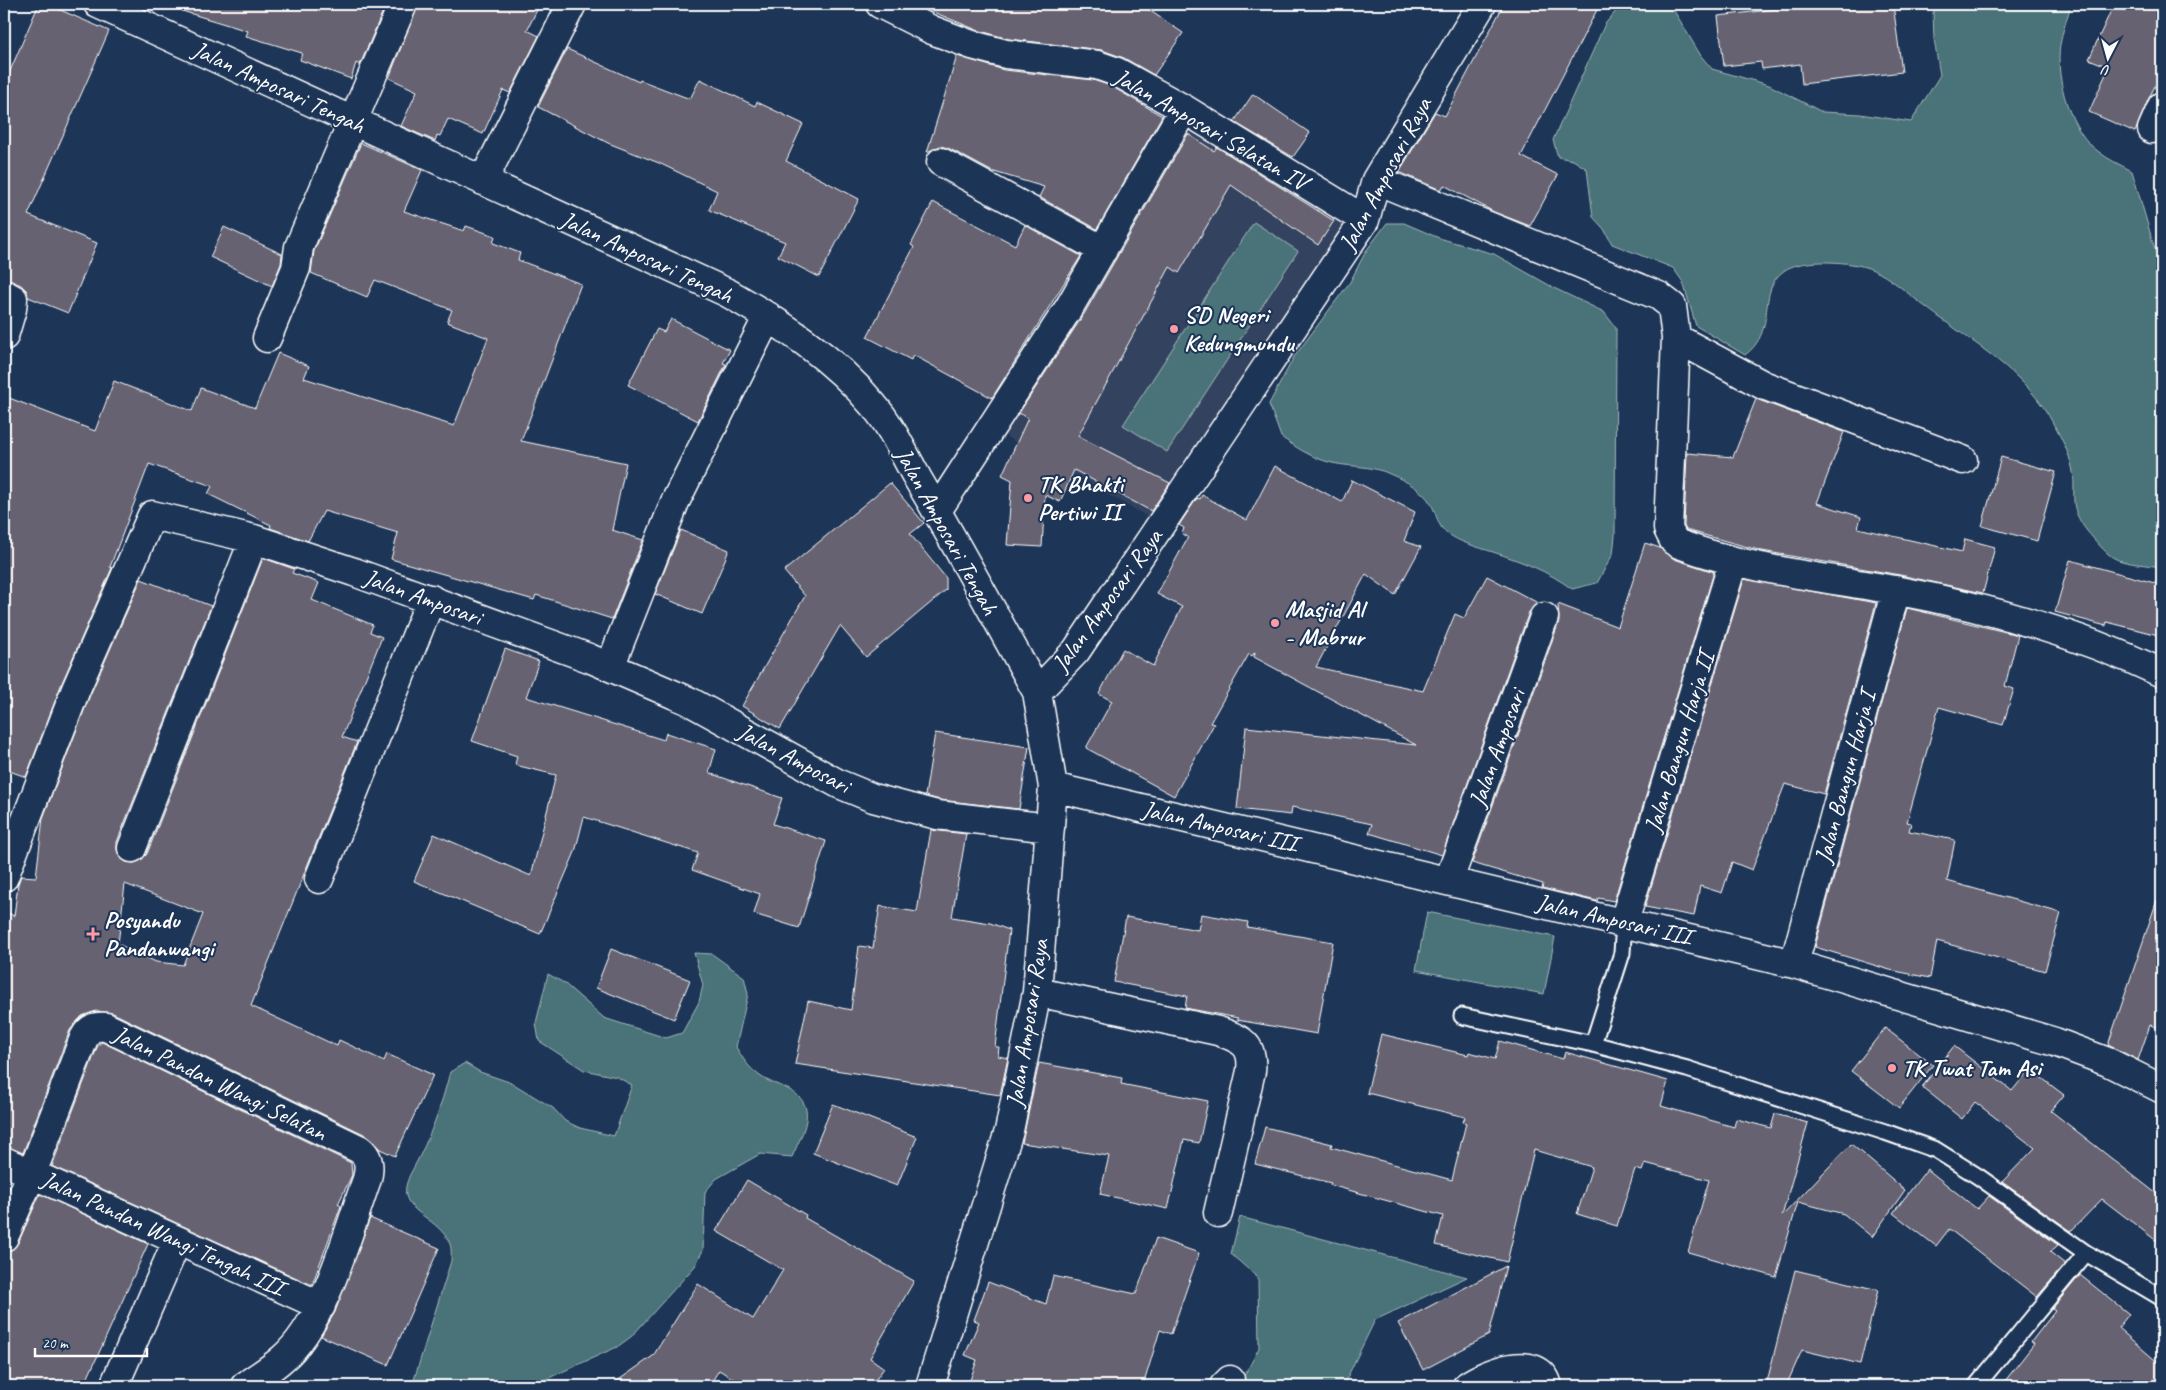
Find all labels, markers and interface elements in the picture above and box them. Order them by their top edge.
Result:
north arrow [2084,32,2134,82]
street label: Jalan Amposari Tengah [187,34,371,140]
street label: Jalan Amposari Selatan IV [1108,61,1317,199]
text: U [2099,61,2111,79]
street label: Jalan Amposari Raya [1332,91,1439,257]
street label: Jalan Amposari Tengah [555,204,739,310]
place label: SD Negeri Kedungmundu [1184,300,1296,358]
marker: SD Negeri Kedungmundu [1168,323,1180,335]
street label: Jalan Amposari Tengah [888,441,1006,621]
place label: TK Bhakti Pertiwi II [1038,469,1126,527]
marker: TK Bhakti Pertiwi II [1022,492,1034,504]
street label: Jalan Amposari Raya [1044,521,1170,678]
street label: Jalan Amposari [359,562,488,633]
place label: Masjid Al - Mabrur [1285,594,1368,652]
marker: Masjid Al - Mabrur [1269,617,1281,629]
street label: Jalan Bangun Harja II [1637,643,1722,837]
street label: Jalan Amposari [1462,683,1533,812]
street label: Jalan Bangun Harja I [1807,683,1884,867]
street label: Jalan Amposari [732,715,857,801]
street label: Jalan Amposari III [1139,793,1305,859]
street label: Jalan Amposari III [1533,886,1699,952]
place label: Posyandu Pandanwangi [104,905,217,963]
marker: Posyandu Pandanwangi [86,927,100,941]
street label: Jalan Amposari Raya [999,935,1055,1110]
street label: Jalan Pandan Wangi Selatan [108,1018,333,1148]
place label: TK Twat Tam Asi [1902,1053,2044,1083]
marker: TK Twat Tam Asi [1886,1062,1898,1074]
street label: Jalan Pandan Wangi Tengah III [36,1163,293,1304]
scale bar [35,1325,148,1357]
text: 20 m [42,1334,69,1353]

